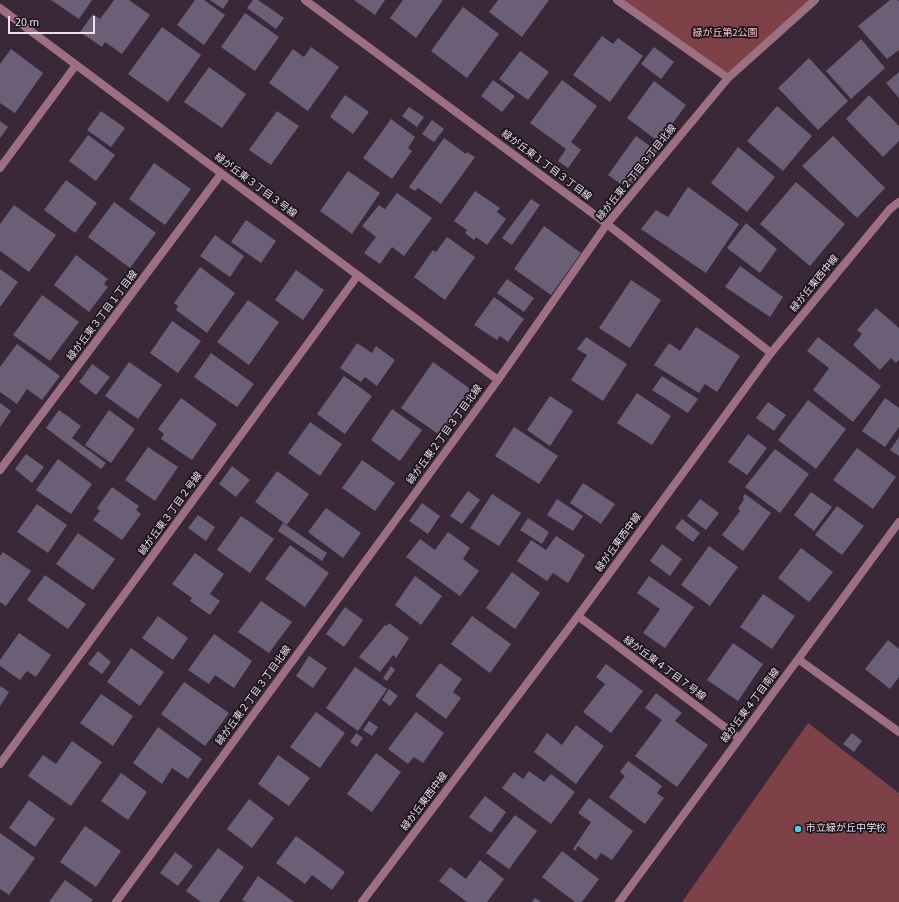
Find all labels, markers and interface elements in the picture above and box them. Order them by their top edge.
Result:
scale bar [10,8,97,34]
text: 20 m [15,14,39,31]
park label: 緑が丘第2公園 [693,28,757,40]
street label: 緑が丘東２丁目３丁目北線 [595,123,679,223]
street label: 緑が丘東１丁目３丁目線 [498,128,594,204]
street label: 緑が丘東３丁目３号線 [211,151,299,221]
street label: 緑が丘東西中線 [788,253,842,315]
street label: 緑が丘東３丁目１丁目線 [65,268,141,364]
street label: 緑が丘東２丁目３丁目北線 [405,383,485,487]
street label: 緑が丘東３丁目２号線 [137,470,205,558]
street label: 緑が丘東西中線 [594,511,644,575]
street label: 緑が丘東４丁目７号線 [620,634,708,704]
street label: 緑が丘東２丁目３丁目北線 [214,644,294,748]
street label: 緑が丘東４丁目南線 [719,666,783,746]
street label: 緑が丘東西中線 [399,770,451,834]
place label: 市立緑が丘中学校 [806,823,886,835]
marker: 市立緑が丘中学校 [793,824,803,834]

